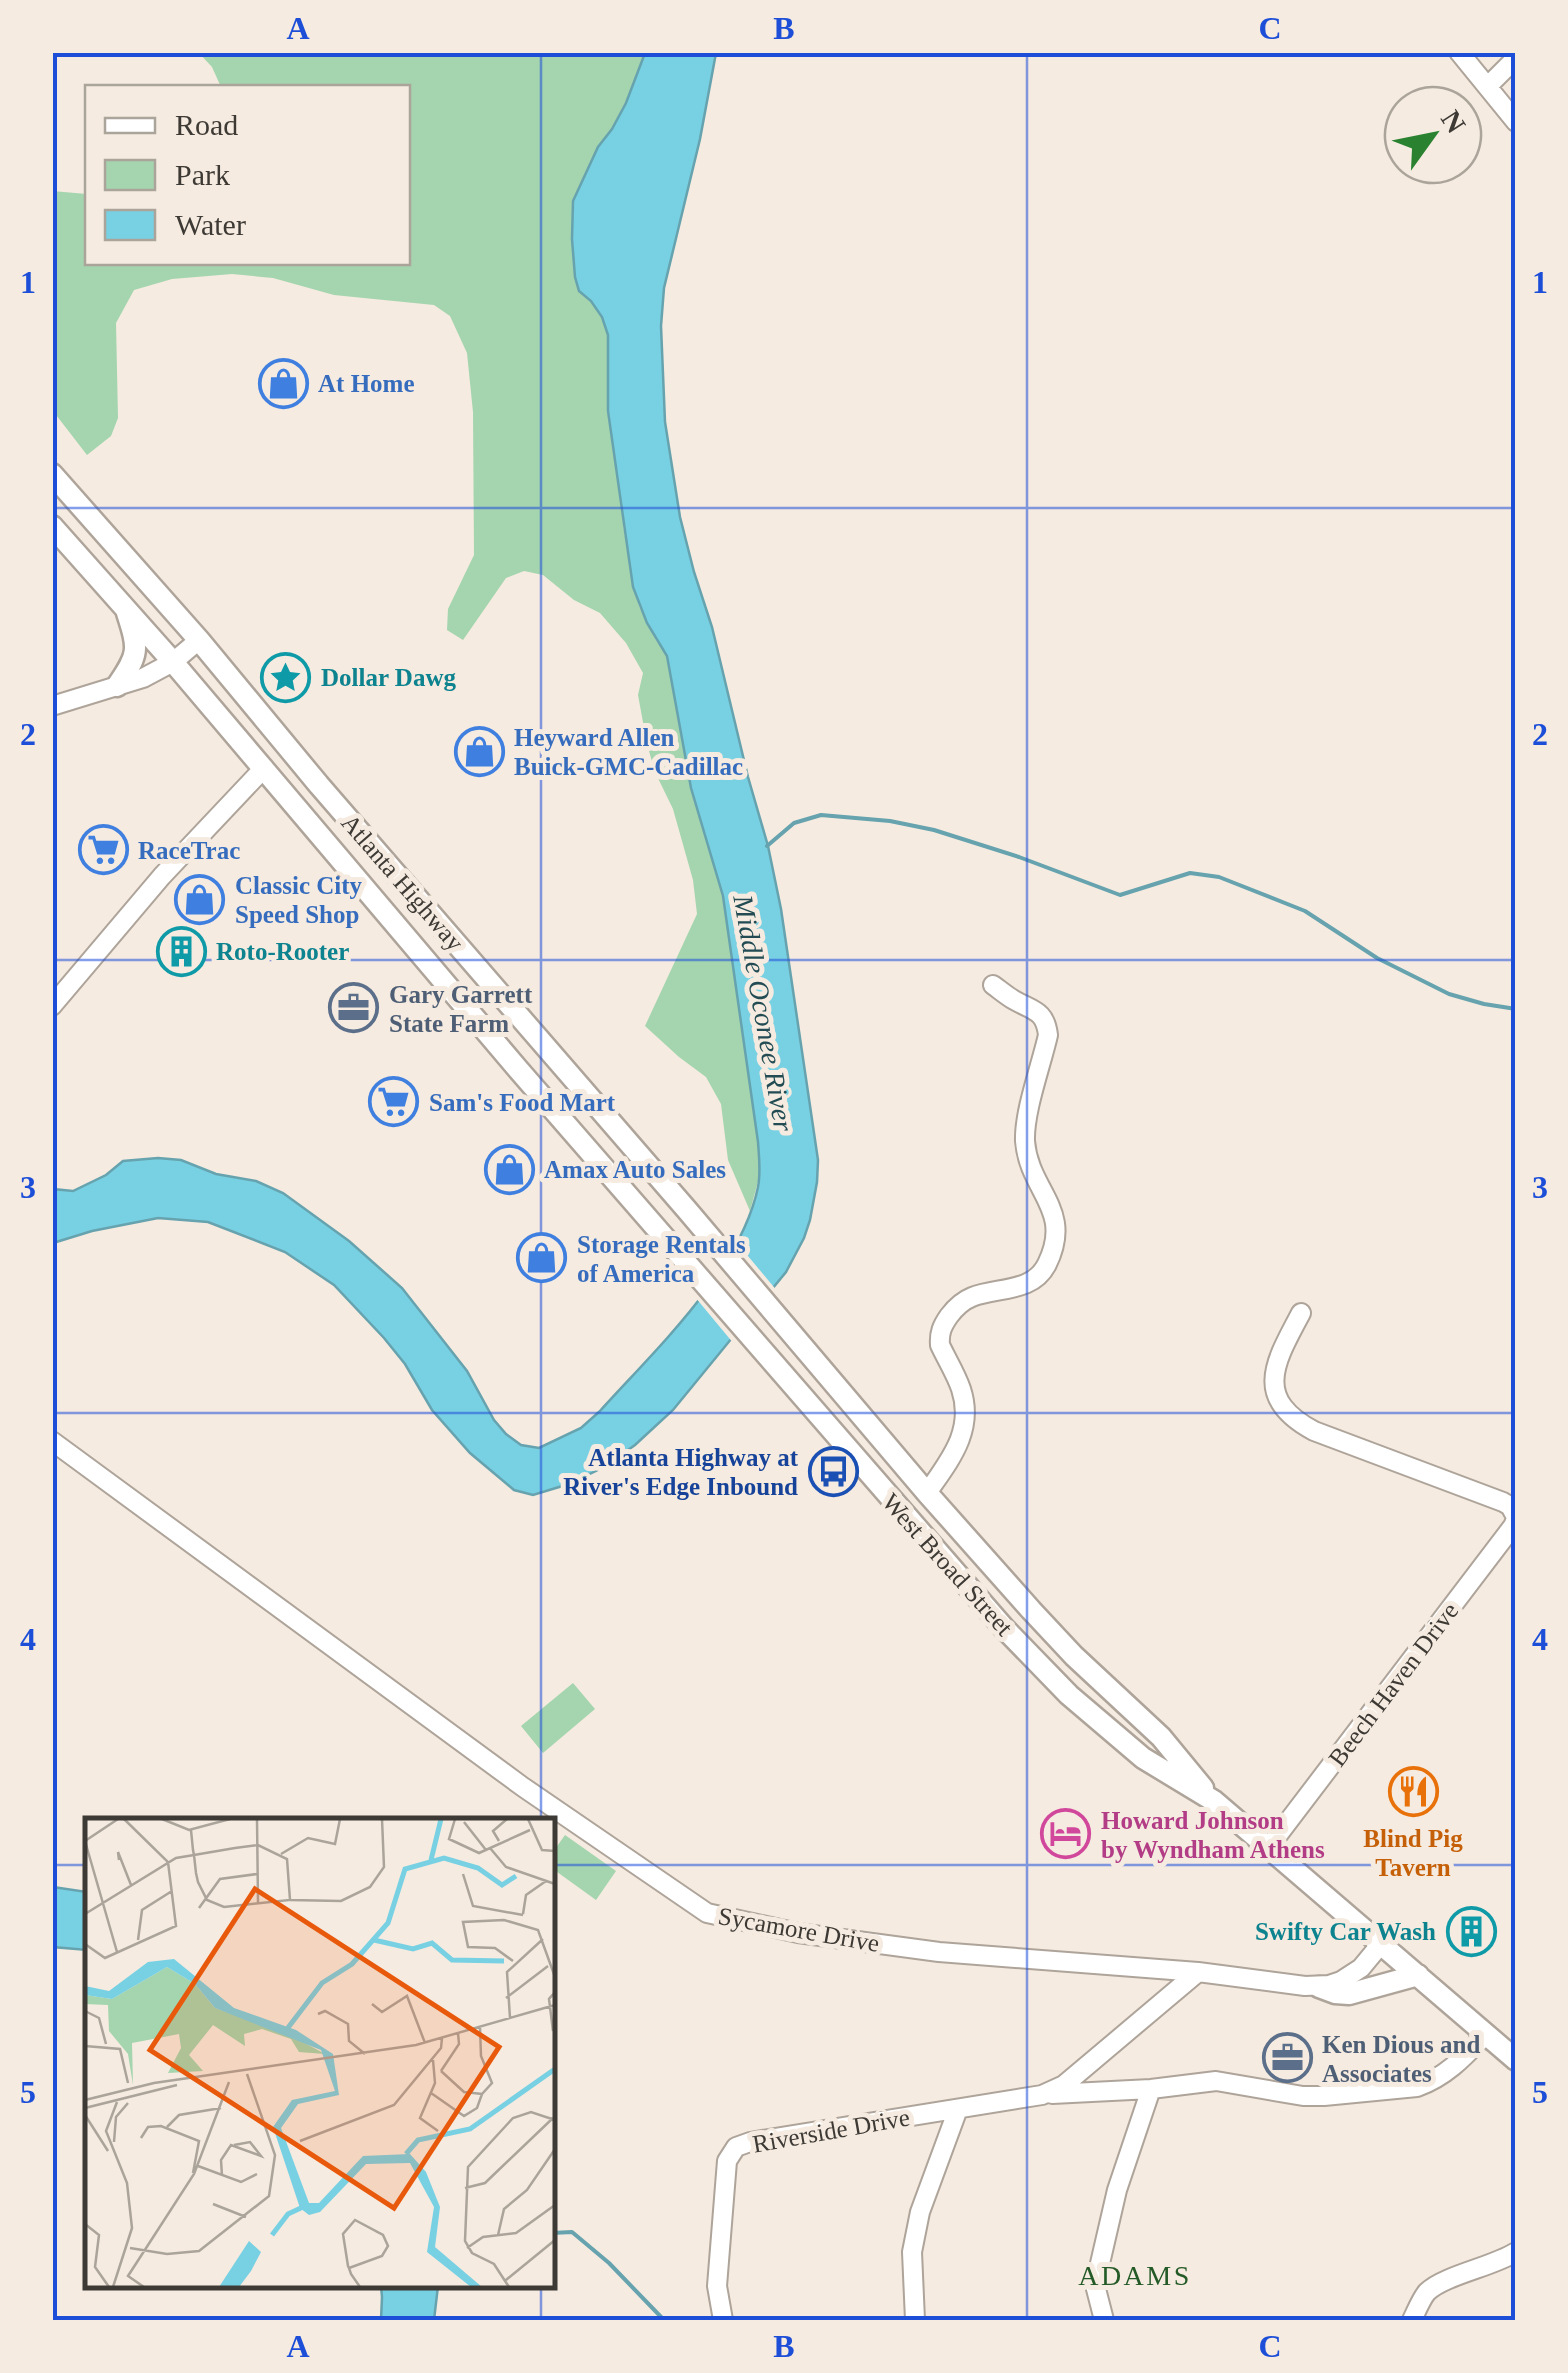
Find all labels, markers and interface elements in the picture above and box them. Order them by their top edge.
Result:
text: A [286,10,310,46]
text: B [773,10,795,46]
text: C [1258,10,1282,46]
legend [85,85,410,265]
north arrow [1383,85,1483,185]
text: N [1435,105,1472,139]
text: Road [175,108,238,141]
text: Park [175,158,230,191]
text: Water [175,208,246,241]
text: 1 [20,264,36,300]
text: 1 [1532,264,1548,300]
shop icon: At Home [257,357,309,409]
place label: At Home [318,370,415,397]
place icon: Dollar Dawg [260,651,312,703]
place label: Dollar Dawg [321,664,456,691]
text: 2 [20,716,36,752]
text: 2 [1532,716,1548,752]
place label: Heyward Allen Buick-GMC-Cadillac [514,724,743,780]
shop icon: Heyward Allen Buick-GMC-Cadillac [453,725,505,777]
street label: Atlanta Highway [336,809,469,956]
supermarket icon: RaceTrac [77,824,129,876]
place label: RaceTrac [138,837,240,864]
place label: Classic City Speed Shop [235,872,363,928]
shop icon: Classic City Speed Shop [174,873,226,925]
water label: Middle Oconee River [727,892,800,1134]
building icon: Roto-Rooter [155,925,207,977]
place label: Roto-Rooter [216,938,349,965]
place label: Gary Garrett State Farm [389,981,533,1037]
office icon: Gary Garrett State Farm [328,982,380,1034]
supermarket icon: Sam's Food Mart [368,1076,420,1128]
place label: Sam's Food Mart [429,1089,616,1116]
shop icon: Amax Auto Sales [483,1143,535,1195]
place label: Amax Auto Sales [544,1156,726,1183]
text: 3 [20,1169,36,1205]
text: 3 [1532,1169,1548,1205]
place label: Storage Rentals of America [577,1231,746,1287]
shop icon: Storage Rentals of America [516,1232,568,1284]
place label: Atlanta Highway at River's Edge Inbound [563,1444,799,1500]
bus stop icon: Atlanta Highway at River's Edge Inbound [807,1445,859,1497]
street label: West Broad Street [877,1488,1018,1641]
street label: Beech Haven Drive [1323,1597,1464,1771]
text: 4 [20,1621,36,1657]
text: 4 [1532,1621,1548,1657]
restaurant icon: Blind Pig Tavern [1387,1766,1439,1818]
place label: Howard Johnson by Wyndham Athens [1101,1807,1325,1863]
hotel icon: Howard Johnson by Wyndham Athens [1040,1808,1092,1860]
inset map [85,1818,555,2288]
place label: Blind Pig Tavern [1363,1825,1463,1881]
street label: Sycamore Drive [716,1902,882,1957]
building icon: Swifty Car Wash [1445,1905,1497,1957]
place label: Swifty Car Wash [1255,1918,1436,1945]
place label: Ken Dious and Associates [1322,2031,1480,2087]
office icon: Ken Dious and Associates [1261,2032,1313,2084]
text: 5 [20,2074,36,2110]
text: 5 [1532,2074,1548,2110]
street label: Riverside Drive [750,2103,912,2158]
district label: ADAMS [1078,2260,1192,2291]
text: A [286,2328,310,2364]
text: B [773,2328,795,2364]
text: C [1258,2328,1282,2364]

